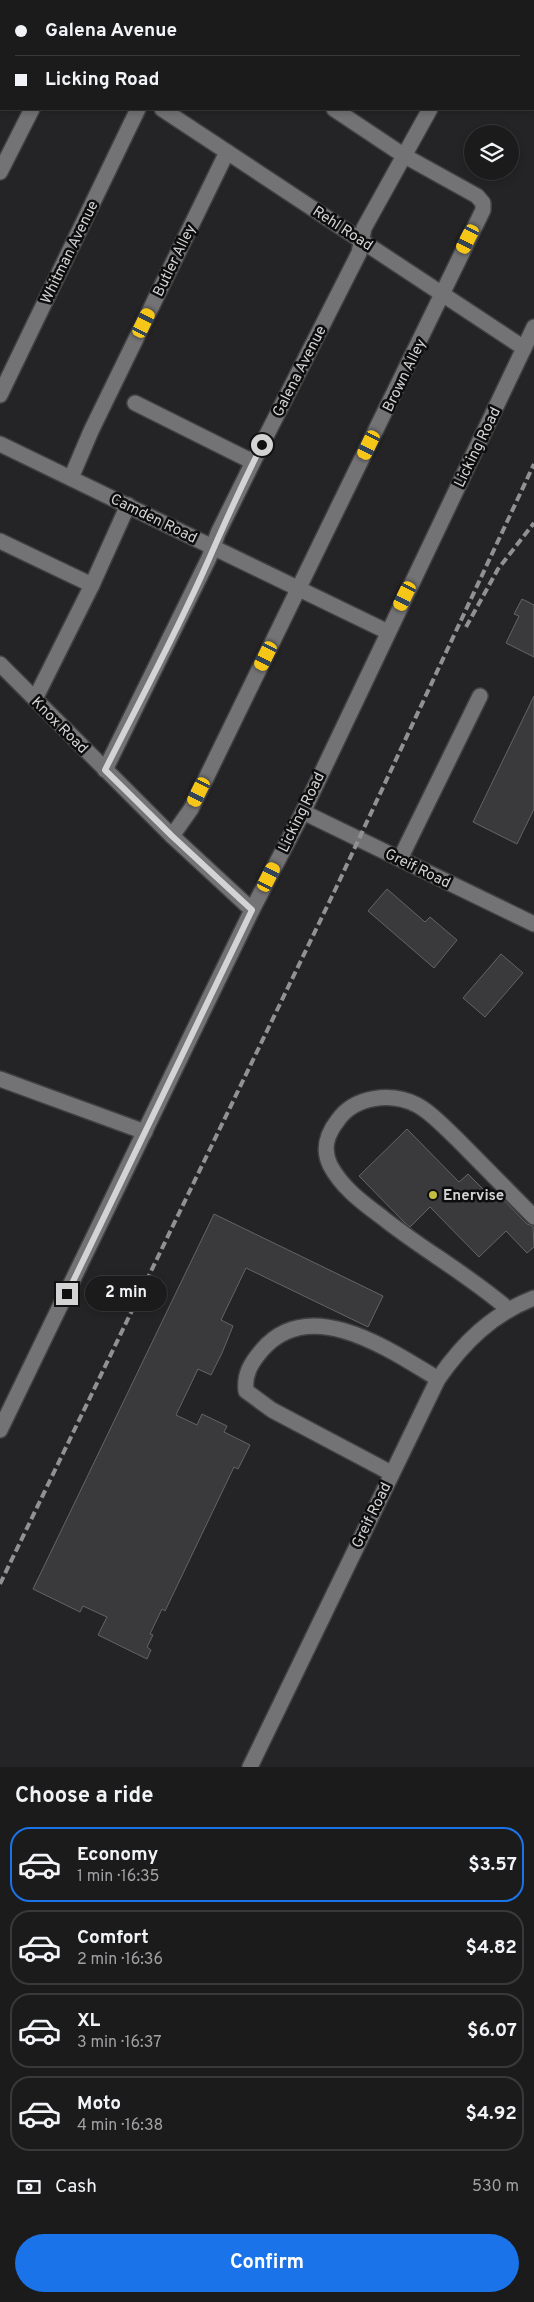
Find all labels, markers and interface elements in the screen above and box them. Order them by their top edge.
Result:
text: Galena Avenue [45,19,177,43]
text: Licking Road [45,68,159,92]
map controls [464,125,519,180]
button: layers [464,125,519,180]
street label: Whitman Avenue [37,198,104,307]
street label: Rehl Road [308,203,376,256]
street label: Butler Alley [150,221,201,300]
car [454,222,481,256]
car [130,306,157,340]
street label: Galena Avenue [269,323,331,420]
street label: Brown Alley [379,336,431,415]
street label: Licking Road [451,404,506,491]
car [355,428,382,462]
route start [251,434,273,456]
street label: Camden Road [107,490,200,549]
car [391,579,418,613]
car [252,639,279,673]
street label: Knox Road [27,694,91,758]
street label: Licking Road [275,769,330,856]
car [185,775,212,809]
street label: Greif Road [381,845,453,893]
car [255,860,282,894]
place label: Enervise [443,1187,504,1206]
marker: Enervise [427,1189,439,1201]
callout: 2 min [84,1276,167,1312]
route end [56,1283,78,1305]
text: 2 min [105,1283,147,1303]
street label: Greif Road [348,1480,396,1552]
text: Choose a ride [15,1783,153,1810]
icon: car [17,1842,62,1887]
text: Economy [77,1843,158,1867]
text: $3.57 [468,1853,517,1877]
text: 1 min · 16:35 [77,1867,160,1887]
icon: car [17,1925,62,1970]
text: Comfort [77,1926,149,1950]
text: $4.82 [466,1936,517,1960]
text: 2 min · 16:36 [77,1950,163,1970]
icon: car [17,2008,62,2053]
text: XL [77,2009,100,2033]
text: $6.07 [467,2019,517,2043]
text: 3 min · 16:37 [77,2033,161,2053]
icon: car [17,2091,62,2136]
text: Moto [77,2092,121,2116]
text: $4.92 [465,2102,517,2126]
text: 4 min · 16:38 [77,2116,163,2136]
icon: cash [15,2173,43,2201]
text: Cash [55,2175,97,2199]
text: 530 m [472,2177,519,2197]
button: Confirm [15,2234,519,2292]

